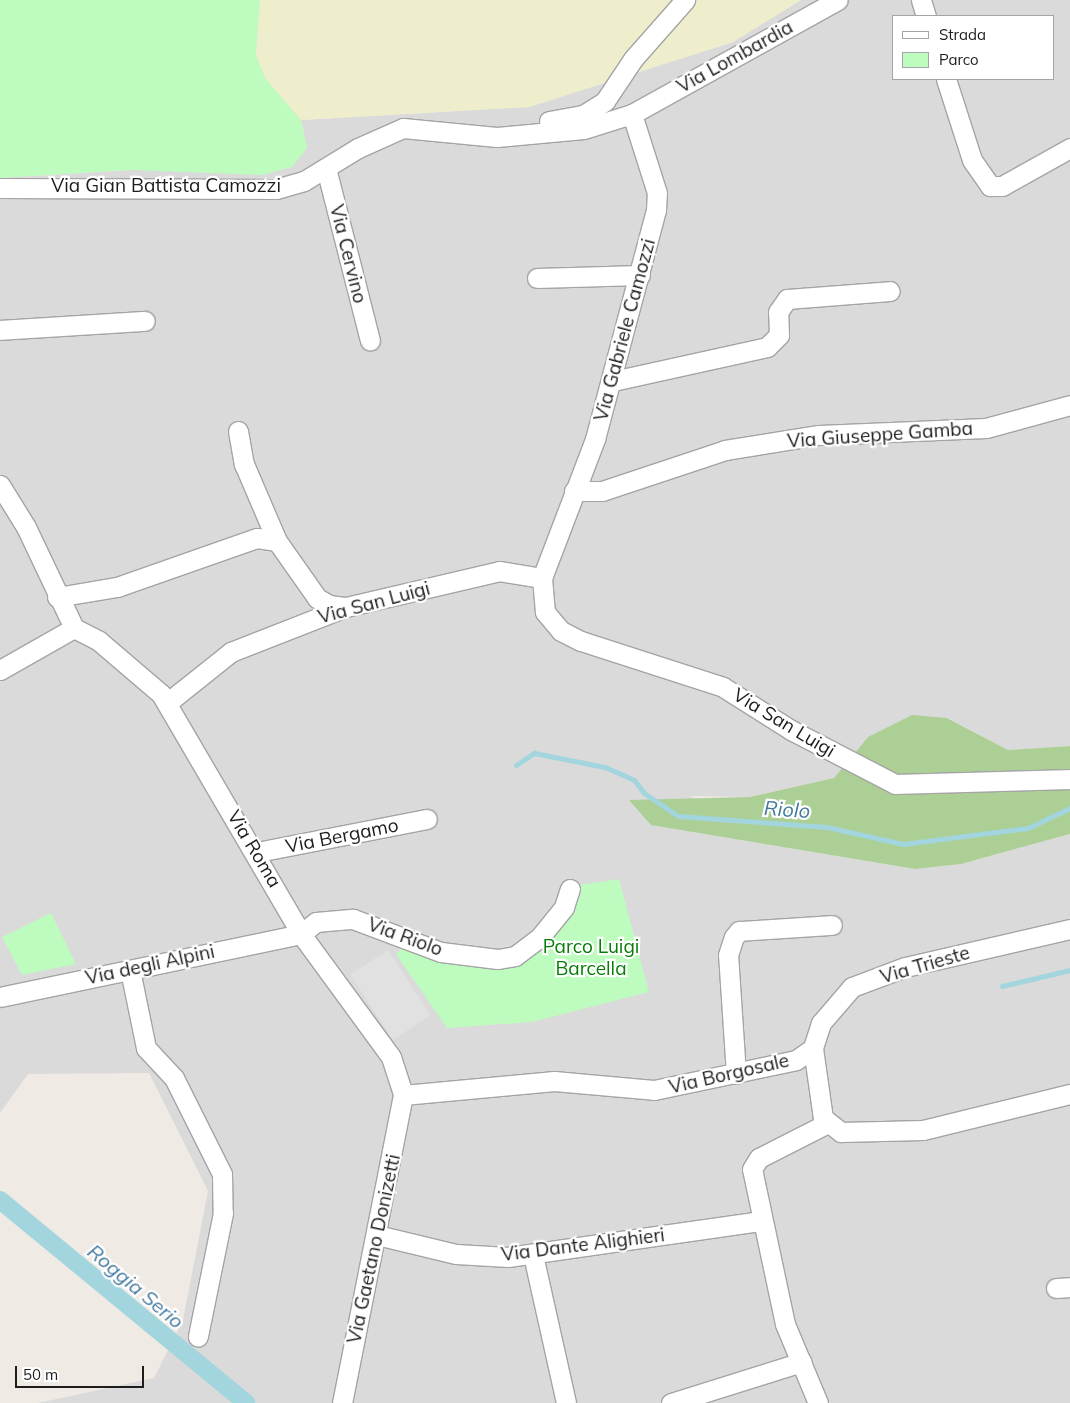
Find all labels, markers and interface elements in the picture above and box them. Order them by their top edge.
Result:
legend [892,15,1055,80]
street label: Via Lombardia [673,16,797,98]
text: Strada [939,25,986,44]
text: Parco [939,50,979,69]
street label: Via Gian Battista Camozzi [51,175,281,197]
street label: Via Cervino [325,202,371,306]
street label: Via Gabriele Camozzi [590,236,660,424]
street label: Via Giuseppe Gamba [786,417,974,453]
street label: Via San Luigi [315,577,433,629]
street label: Via San Luigi [729,684,839,762]
water label: Riolo [763,795,811,823]
street label: Via Roma [222,806,286,892]
street label: Via Bergamo [284,814,400,858]
street label: Via Riolo [364,913,446,961]
park label: Parco Luigi Barcella [543,936,639,980]
street label: Via degli Alpini [83,940,217,990]
street label: Via Trieste [878,941,972,989]
street label: Via Borgosale [667,1049,791,1099]
street label: Via Gaetano Donizetti [343,1152,405,1346]
street label: Via Dante Alighieri [500,1224,666,1266]
water label: Roggia Serio [83,1239,189,1333]
scale bar [18,1356,146,1388]
text: 50 m [23,1365,58,1384]

